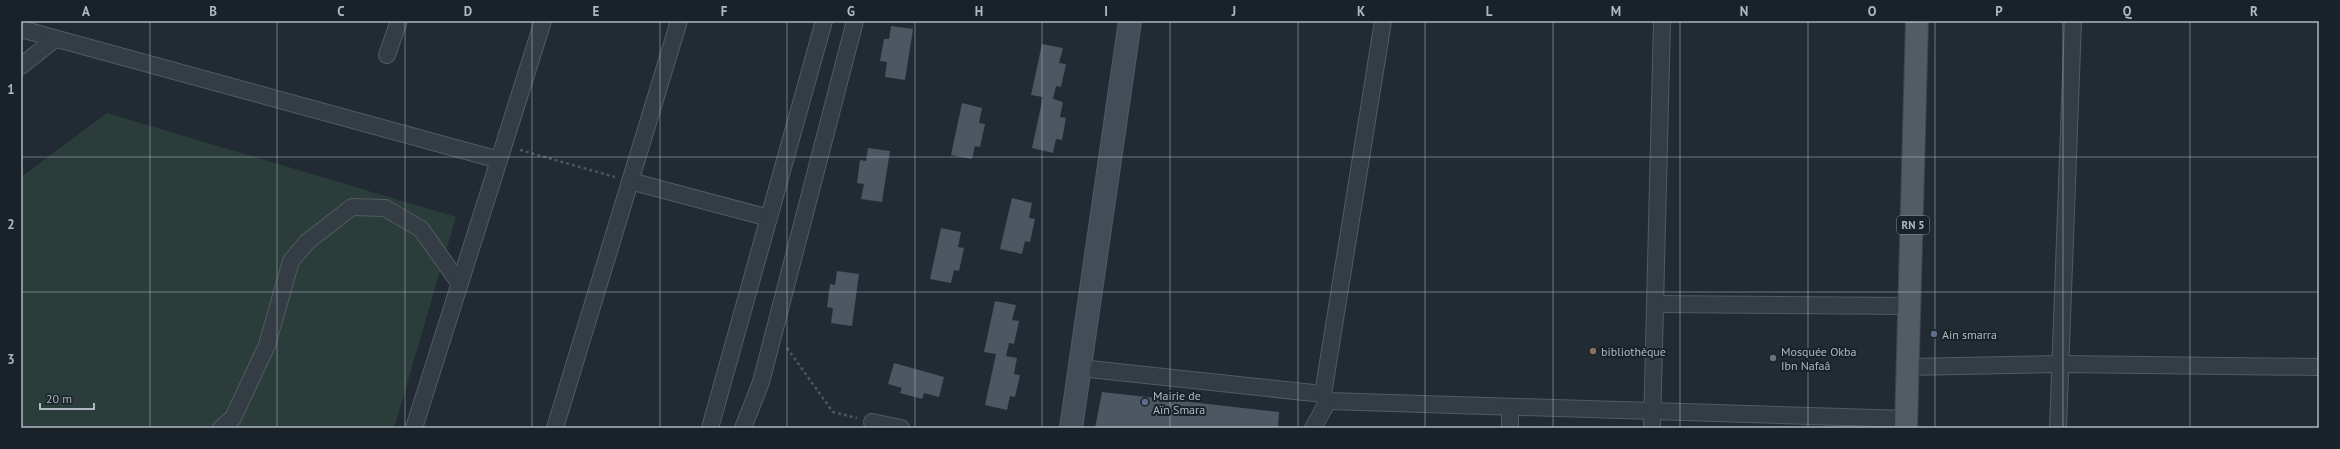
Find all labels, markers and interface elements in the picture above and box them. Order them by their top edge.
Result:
text: A [82,3,90,20]
text: B [209,3,217,20]
text: C [337,3,345,20]
text: D [464,3,472,20]
text: E [593,3,600,20]
text: F [721,3,728,20]
text: G [847,3,855,20]
text: H [975,3,983,20]
text: I [1104,3,1108,20]
text: J [1231,3,1236,20]
text: K [1357,3,1365,20]
text: L [1486,3,1493,20]
text: M [1611,3,1621,20]
text: N [1740,3,1748,20]
text: O [1868,3,1877,20]
text: P [1995,3,2003,20]
text: Q [2123,3,2133,20]
text: R [2250,3,2258,20]
text: 1 [7,81,15,98]
text: 2 [7,216,15,233]
road number: RN 5 [1897,216,1929,234]
place label: Ain smarra [1942,327,1997,342]
marker: Ain smarra [1929,329,1939,339]
place label: bibliothèque [1601,344,1666,359]
place label: Mosquée Okba Ibn Nafaâ [1781,344,1857,373]
marker: bibliothèque [1588,346,1598,356]
text: 3 [7,351,15,368]
marker: Mosquée Okba Ibn Nafaâ [1768,353,1778,363]
scale bar [40,385,94,411]
place label: Mairie de Aïn Smara [1153,388,1205,417]
text: 20 m [46,391,72,406]
marker: Mairie de Aïn Smara [1140,397,1150,407]

